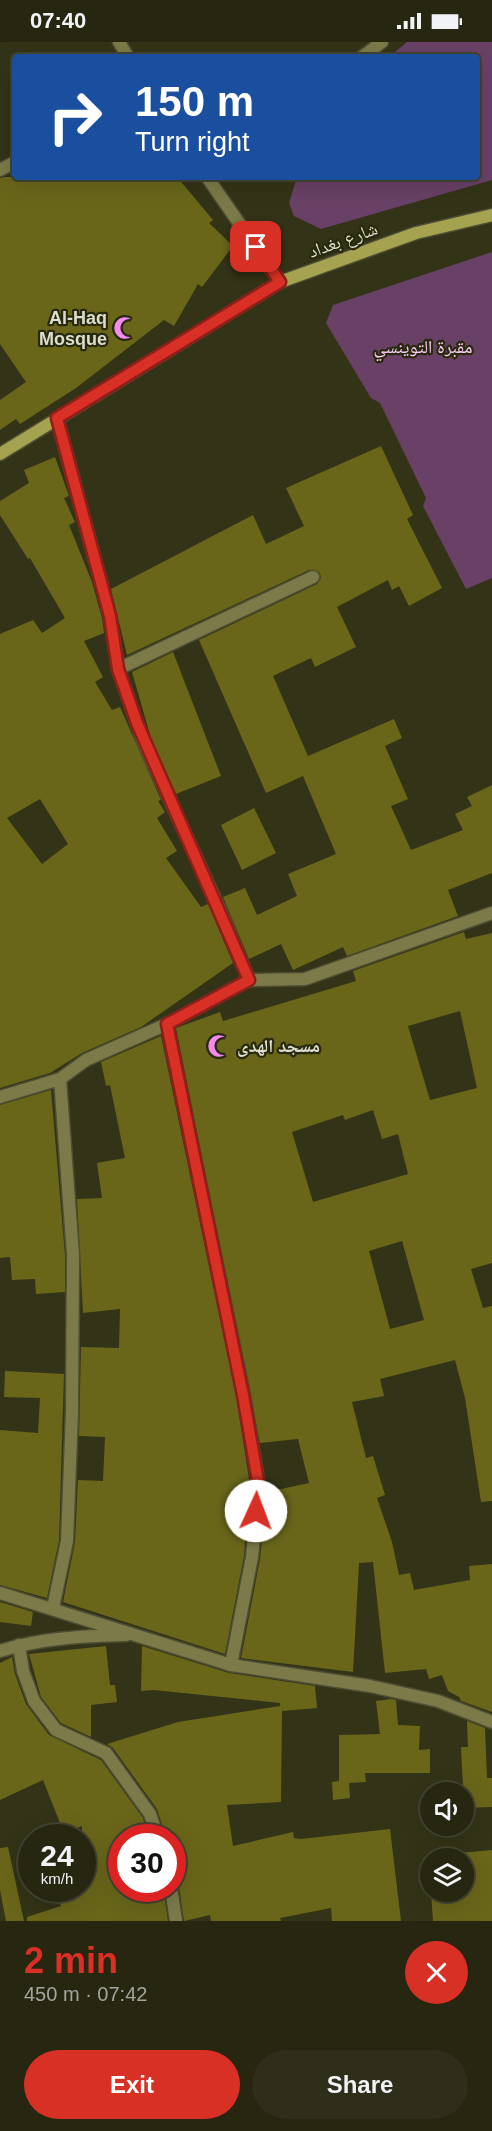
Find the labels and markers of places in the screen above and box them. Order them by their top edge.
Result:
pin [230,221,281,272]
place label: Al-Haq Mosque [39,308,107,349]
mosque icon: Al-Haq Mosque [112,315,138,341]
mosque icon: مسجد الهدى [206,1033,232,1059]
place label: مسجد الهدى [237,1036,320,1057]

